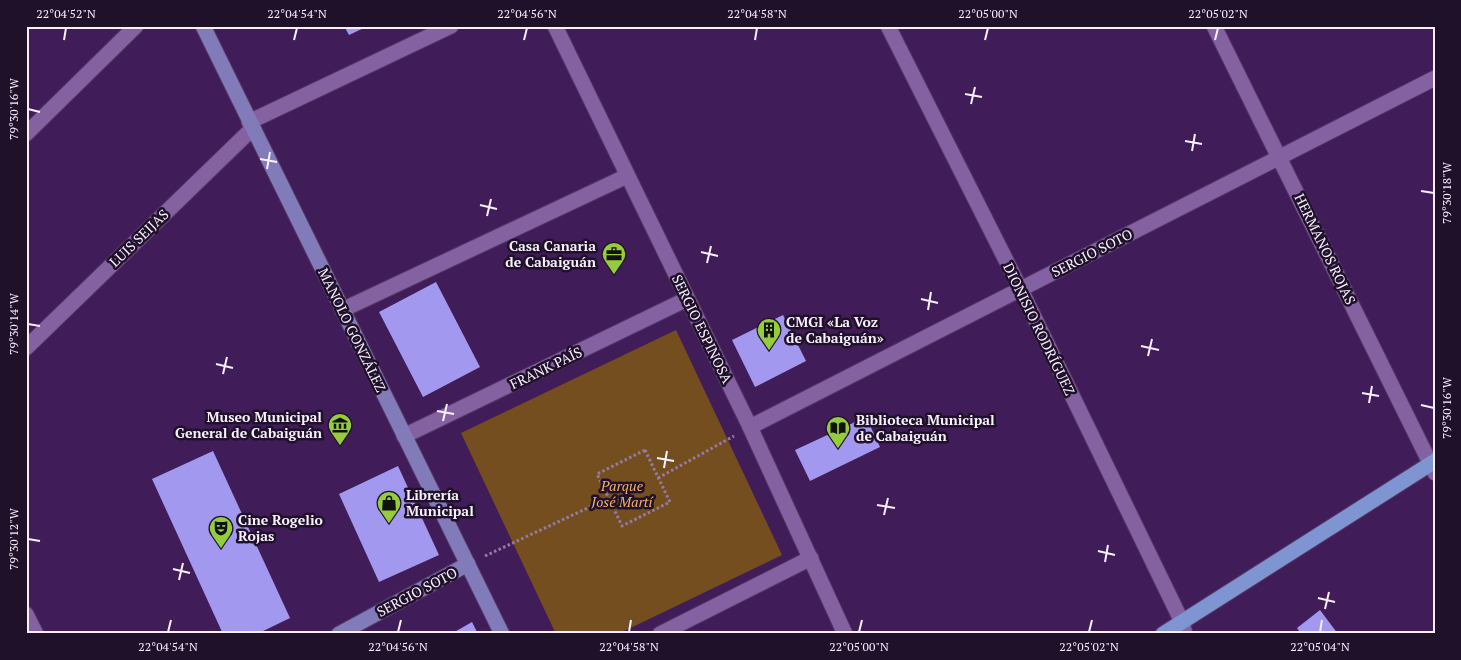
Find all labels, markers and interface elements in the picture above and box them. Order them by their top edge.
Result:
text: 22°04'52"N [36,6,96,21]
text: 22°04'54"N [267,6,327,21]
text: 22°04'56"N [497,6,557,21]
text: 22°04'58"N [727,6,787,21]
text: 22°05'00"N [958,6,1018,21]
text: 22°05'02"N [1188,6,1248,21]
text: 79°30'16"W [6,77,21,140]
text: 79°30'18"W [1439,161,1454,224]
street label: HERMANOS ROJAS [1290,190,1361,307]
street label: LUIS SEIJAS [105,205,172,271]
street label: SERGIO SOTO [1048,224,1136,281]
place label: Casa Canaria de Cabaiguán [505,236,596,271]
office icon: Casa Canaria de Cabaiguán [601,241,627,275]
street label: DIONISIO RODRÍGUEZ [999,259,1080,398]
street label: MANOLO GONZÁLEZ [314,265,391,395]
street label: SERGIO ESPINOSA [668,271,737,387]
text: 79°30'14"W [6,292,21,355]
place label: CMGI «La Voz de Cabaiguán» [786,312,884,347]
building icon: CMGI «La Voz de Cabaiguán» [756,317,782,351]
street label: FRANK PAÍS [507,342,585,393]
text: 79°30'16"W [1439,376,1454,439]
place label: Museo Municipal General de Cabaiguán [175,407,322,442]
place label: Biblioteca Municipal de Cabaiguán [856,410,995,445]
museum icon: Museo Municipal General de Cabaiguán [327,412,353,446]
library icon: Biblioteca Municipal de Cabaiguán [825,415,851,449]
park label: Parque José Martí [591,476,655,511]
place label: Librería Municipal [406,485,474,520]
shop icon: Librería Municipal [376,490,402,524]
text: 79°30'12"W [6,507,21,570]
place label: Cine Rogelio Rojas [238,510,323,545]
theatre icon: Cine Rogelio Rojas [208,515,234,549]
street label: SERGIO SOTO [373,562,460,621]
text: 22°04'54"N [138,639,198,654]
text: 22°04'56"N [368,639,428,654]
text: 22°04'58"N [599,639,659,654]
text: 22°05'00"N [829,639,889,654]
text: 22°05'02"N [1059,639,1119,654]
text: 22°05'04"N [1290,639,1350,654]

